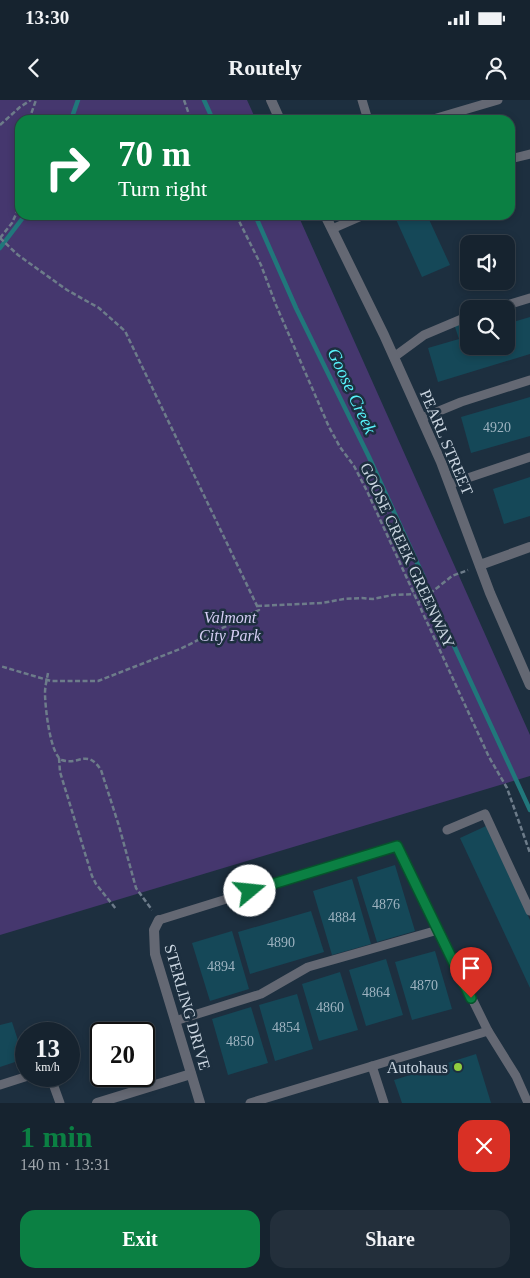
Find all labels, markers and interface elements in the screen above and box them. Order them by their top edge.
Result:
text: 13:30 [25,7,69,28]
icon: back [20,54,48,82]
icon: person [482,54,510,82]
text: Routely [228,55,302,80]
icon: right [35,135,100,200]
text: 70 m [118,135,191,174]
text: Turn right [118,176,207,201]
map controls [460,235,515,355]
button: sound [460,235,515,290]
button: search [460,300,515,355]
water label: Goose Creek [323,345,381,438]
street label: PEARL STREET [417,387,476,498]
house number: 4920 [483,420,511,435]
street label: GOOSE CREEK GREENWAY [357,460,458,651]
park label: Valmont City Park [199,609,262,645]
position arrow [223,864,275,916]
house number: 4876 [372,897,400,912]
house number: 4884 [328,910,356,925]
house number: 4890 [267,935,295,950]
street label: STERLING DRIVE [161,942,214,1072]
pin [450,947,492,998]
icon: arrive [457,954,485,982]
house number: 4894 [207,959,235,974]
house number: 4870 [410,978,438,993]
house number: 4864 [362,985,390,1000]
house number: 4860 [316,1000,344,1015]
house number: 4854 [272,1020,300,1035]
speed limit sign: 20 [90,1022,155,1087]
house number: 4850 [226,1034,254,1049]
text: 13 [35,1035,60,1062]
place label: Autohaus [387,1059,448,1076]
text: km/h [35,1060,60,1074]
marker: Autohaus [452,1061,464,1073]
text: 1 min [20,1120,93,1153]
button: close [458,1120,510,1172]
text: 140 m · 13:31 [20,1156,110,1173]
button: Exit [20,1210,260,1268]
button: Share [270,1210,510,1268]

